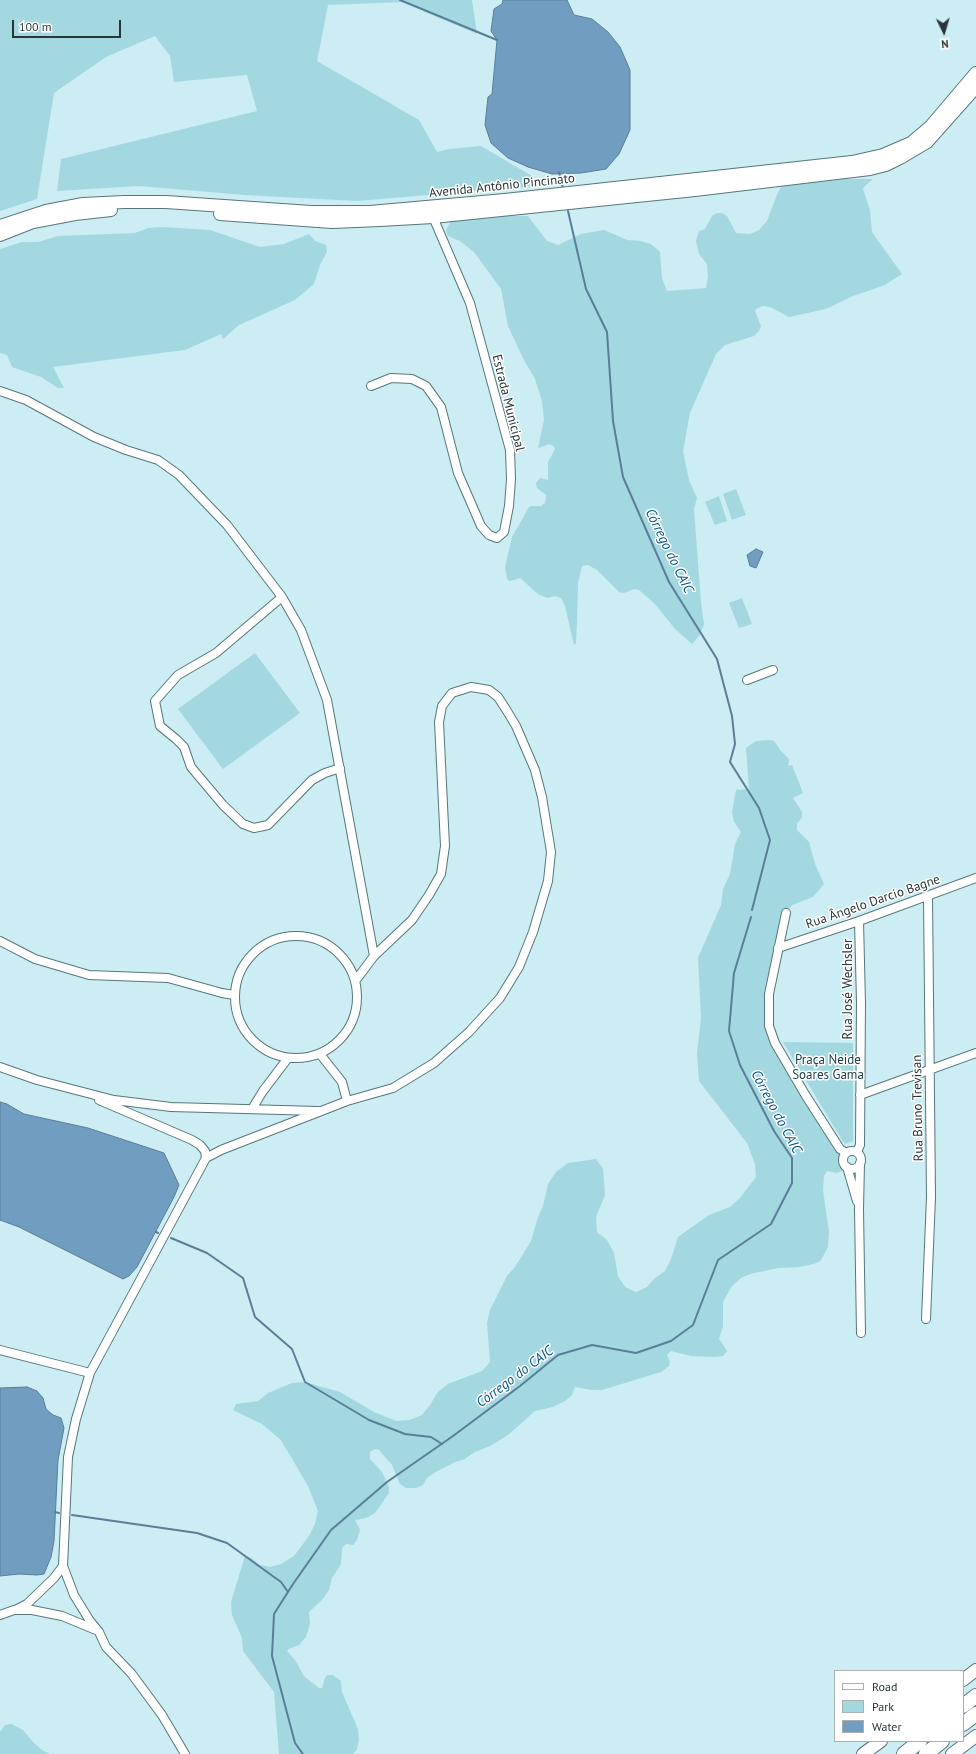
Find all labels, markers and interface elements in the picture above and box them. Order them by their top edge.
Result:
scale bar [14,12,123,38]
north arrow [924,12,964,52]
text: 100 m [19,19,52,34]
text: N [941,37,949,51]
street label: Avenida Antônio Pincinato [428,171,576,201]
street label: Estrada Municipal [488,353,528,453]
water label: Córrego do CAIC [641,506,697,596]
street label: Rua Ângelo Darcio Bagne [804,872,942,932]
street label: Rua José Wechsler [840,939,856,1039]
park label: Praça Neide Soares Gama [792,1052,864,1083]
street label: Rua Bruno Trevisan [909,1055,927,1161]
water label: Córrego do CAIC [747,1068,805,1156]
water label: Córrego do CAIC [473,1343,557,1411]
legend [834,1670,964,1742]
text: Road [872,1679,897,1694]
text: Park [872,1699,894,1714]
text: Water [872,1719,902,1734]

